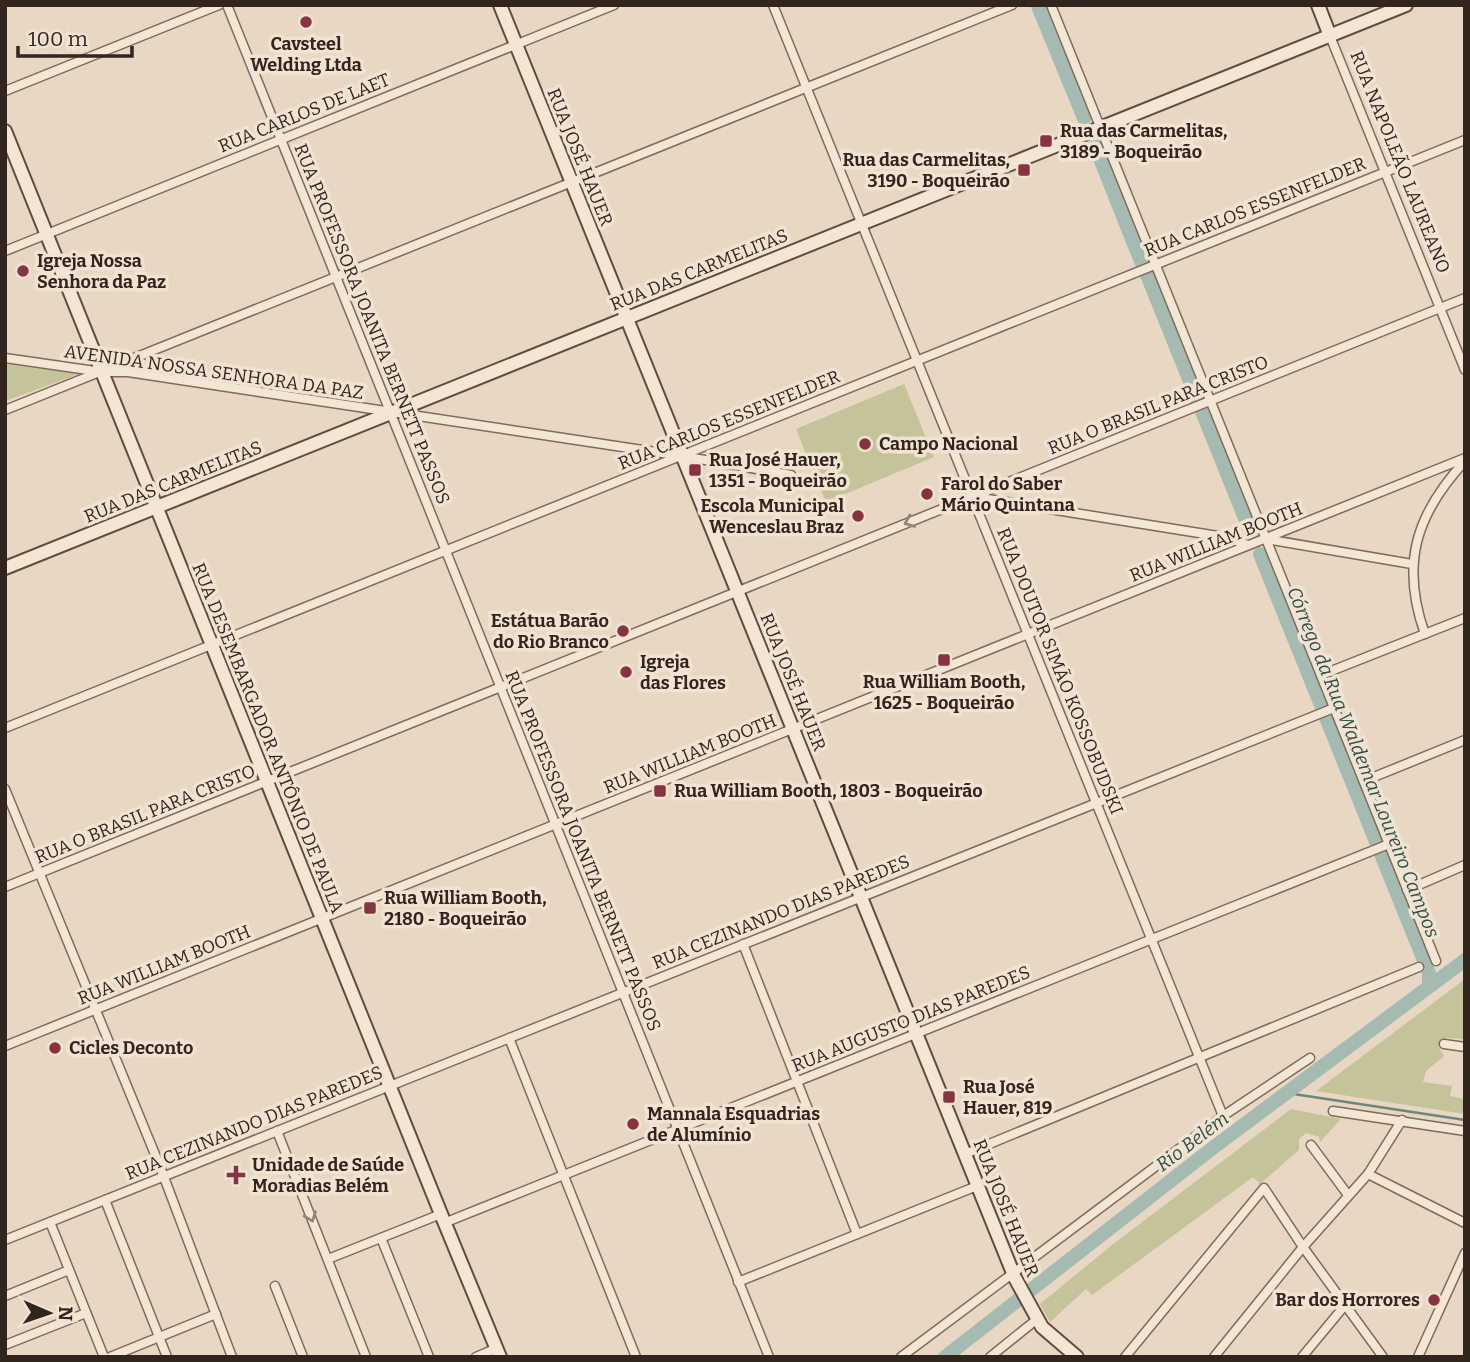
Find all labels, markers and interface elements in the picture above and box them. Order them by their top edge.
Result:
scale bar [18,14,131,58]
marker: Cavsteel Welding Ltda [298,14,314,30]
text: 100 m [28,26,88,52]
place label: Cavsteel Welding Ltda [250,33,362,76]
street label: RUA NAPOLEÃO LAUREANO [1345,48,1455,276]
street label: RUA CARLOS DE LAET [215,68,393,157]
street label: RUA JOSÉ HAUER [542,84,619,229]
place label: Rua das Carmelitas, 3189 - Boqueirão [1060,120,1227,163]
marker: Rua das Carmelitas, 3189 - Boqueirão [1038,133,1054,149]
street label: RUA PROFESSORA JOANITA BERNETT PASSOS [289,140,455,508]
place label: Rua das Carmelitas, 3190 - Boqueirão [843,149,1010,192]
street label: RUA CARLOS ESSENFELDER [1141,152,1369,262]
marker: Rua das Carmelitas, 3190 - Boqueirão [1016,162,1032,178]
street label: RUA DAS CARMELITAS [607,224,791,316]
place label: Igreja Nossa Senhora da Paz [37,250,166,293]
marker: Igreja Nossa Senhora da Paz [15,263,31,279]
street label: AVENIDA NOSSA SENHORA DA PAZ [63,340,365,404]
street label: RUA O BRASIL PARA CRISTO [1045,351,1271,459]
street label: RUA CARLOS ESSENFELDER [615,365,843,475]
place label: Campo Nacional [879,433,1019,455]
street label: RUA DAS CARMELITAS [81,436,265,528]
marker: Campo Nacional [857,436,873,452]
place label: Rua José Hauer, 1351 - Boqueirão [709,449,847,492]
marker: Rua José Hauer, 1351 - Boqueirão [687,462,703,478]
place label: Farol do Saber Mário Quintana [941,473,1075,516]
marker: Farol do Saber Mário Quintana [919,486,935,502]
place label: Escola Municipal Wenceslau Braz [700,495,844,538]
street label: RUA WILLIAM BOOTH [1126,497,1306,587]
marker: Escola Municipal Wenceslau Braz [850,508,866,524]
one-way arrow [904,514,916,528]
street label: RUA DOUTOR SIMÃO KOSSOBUDSKI [992,524,1128,818]
street label: RUA DESEMBARGADOR ANTÔNIO DE PAULA [187,560,349,917]
water label: Córrego da Rua Waldemar Loureiro Campos [1282,583,1445,941]
street label: RUA JOSÉ HAUER [755,609,832,754]
place label: Estátua Barão do Rio Branco [491,610,609,653]
marker: Estátua Barão do Rio Branco [615,623,631,639]
place label: Igreja das Flores [640,651,726,694]
marker: Rua William Booth, 1625 - Boqueirão [936,652,952,668]
marker: Igreja das Flores [618,664,634,680]
street label: RUA PROFESSORA JOANITA BERNETT PASSOS [500,667,666,1035]
place label: Rua William Booth, 1625 - Boqueirão [863,671,1025,714]
street label: RUA WILLIAM BOOTH [600,709,780,799]
street label: RUA O BRASIL PARA CRISTO [32,760,258,868]
place label: Rua William Booth, 1803 - Boqueirão [674,780,983,802]
marker: Rua William Booth, 1803 - Boqueirão [652,783,668,799]
street label: RUA CEZINANDO DIAS PAREDES [649,850,913,974]
place label: Rua William Booth, 2180 - Boqueirão [384,887,547,930]
marker: Rua William Booth, 2180 - Boqueirão [362,900,378,916]
street label: RUA WILLIAM BOOTH [74,920,254,1010]
street label: RUA AUGUSTO DIAS PAREDES [789,961,1033,1077]
place label: Cicles Deconto [69,1037,193,1059]
marker: Cicles Deconto [47,1040,63,1056]
street label: RUA CEZINANDO DIAS PAREDES [122,1061,386,1185]
place label: Rua José Hauer, 819 [963,1076,1052,1119]
marker: Rua José Hauer, 819 [941,1089,957,1105]
place label: Mannala Esquadrias de Alumínio [647,1103,820,1146]
water label: Rio Belém [1152,1107,1233,1176]
marker: Mannala Esquadrias de Alumínio [625,1116,641,1132]
street label: RUA JOSÉ HAUER [968,1135,1045,1280]
place label: Unidade de Saúde Moradias Belém [252,1154,404,1197]
marker: Unidade de Saúde Moradias Belém [226,1165,246,1185]
one-way arrow [303,1211,317,1223]
north arrow [14,1278,84,1348]
place label: Bar dos Horrores [1275,1289,1420,1311]
marker: Bar dos Horrores [1426,1292,1442,1308]
text: N [54,1306,77,1322]

